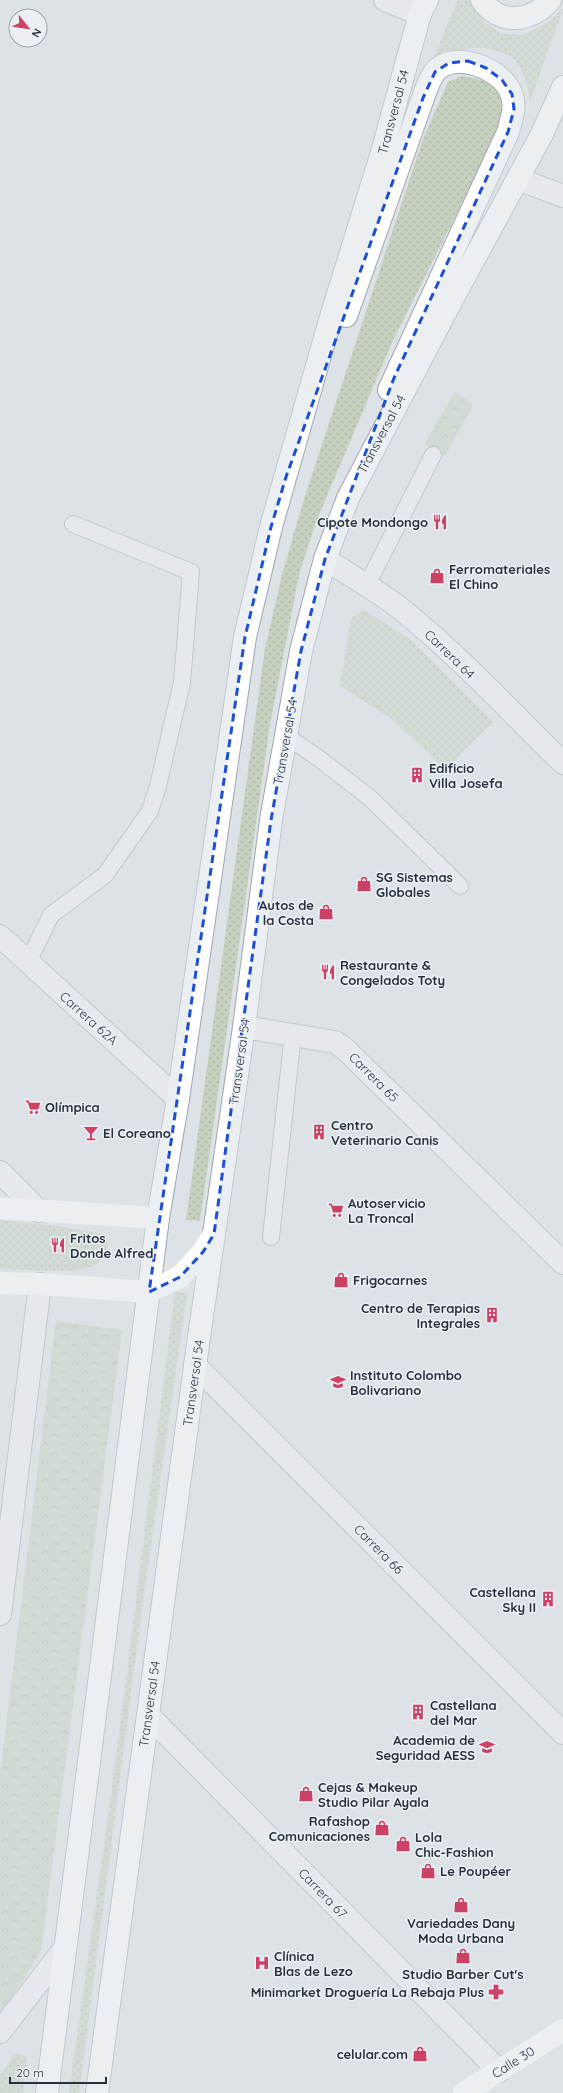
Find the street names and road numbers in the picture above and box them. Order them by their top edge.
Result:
street label: Transversal 54 [374,68,412,156]
street label: Transversal 54 [353,392,409,476]
street label: Carrera 64 [422,626,479,682]
street label: Transversal 54 [270,698,300,786]
street label: Carrera 62A [57,988,122,1049]
street label: Transversal 54 [225,1018,253,1106]
street label: Carrera 65 [346,1049,402,1105]
street label: Transversal 54 [179,1339,207,1427]
street label: Carrera 66 [351,1521,407,1577]
street label: Transversal 54 [135,1660,163,1748]
street label: Carrera 67 [295,1865,351,1922]
street label: Calle 30 [489,2042,538,2081]

